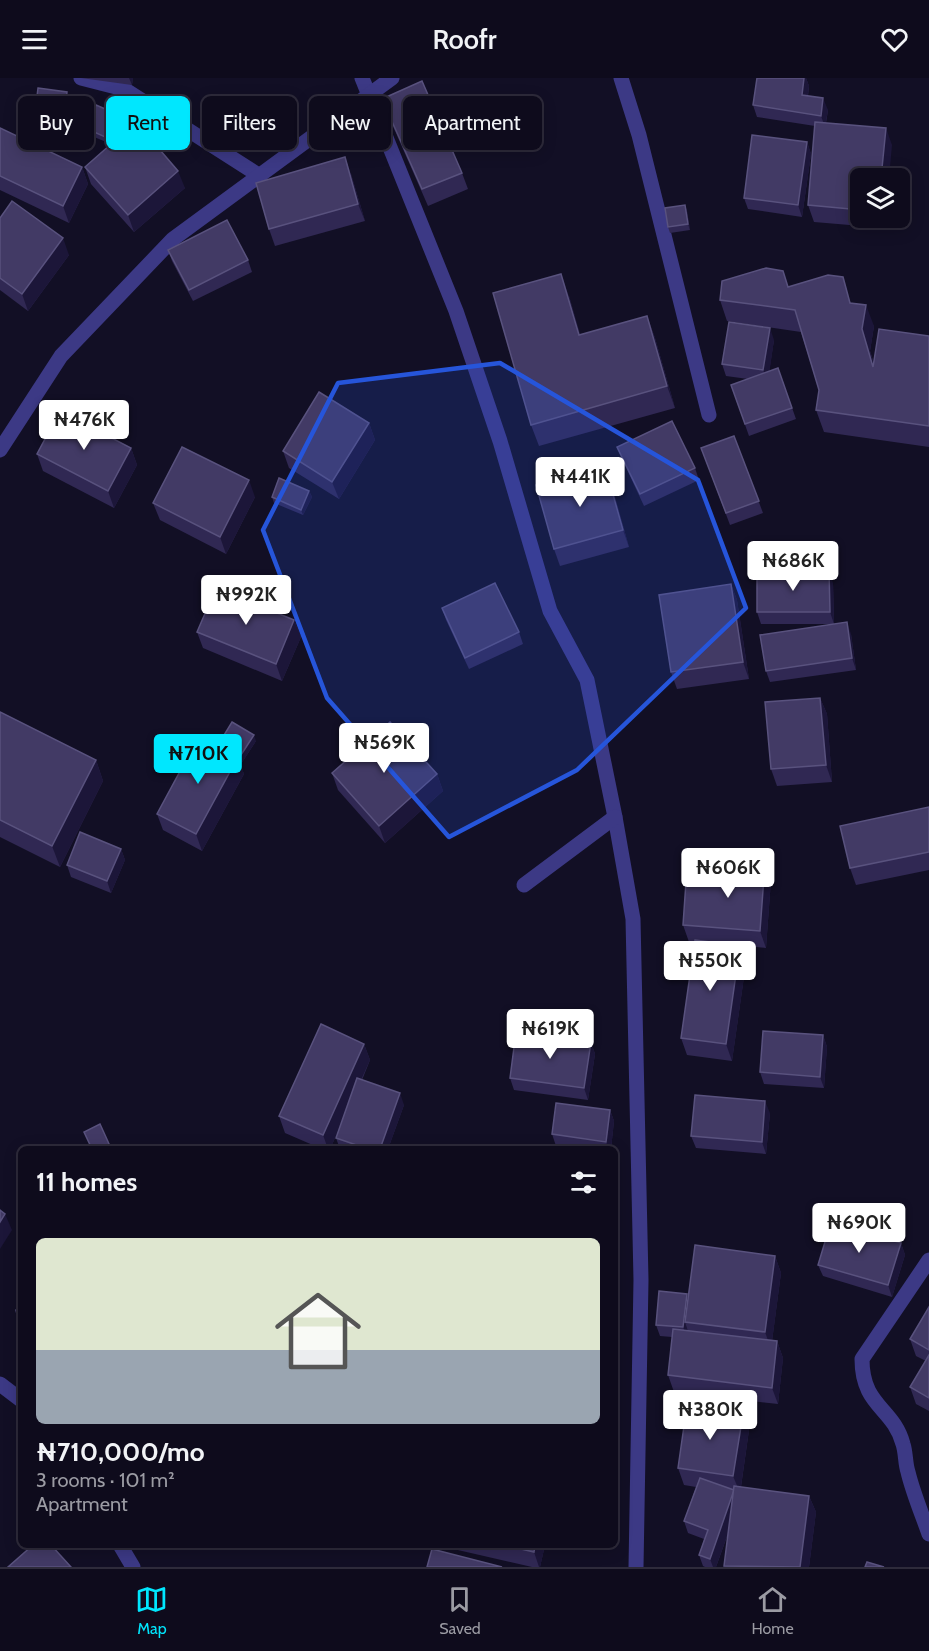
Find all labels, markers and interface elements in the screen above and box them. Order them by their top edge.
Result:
icon: menu [18,23,51,56]
text: Roofr [432,23,497,56]
icon: heart [878,23,911,56]
chip: Buy [18,96,94,150]
chip: Rent [106,96,190,150]
chip: Filters [202,96,297,150]
chip: New [309,96,391,150]
chip: Apartment [403,96,542,150]
map controls [850,168,910,228]
button: layers [850,168,910,228]
pin: ₦476K [42,400,126,451]
text: ₦476K [53,407,115,431]
pin: ₦441K [538,457,622,508]
text: ₦441K [550,464,610,488]
pin: ₦686K [751,541,835,592]
text: ₦686K [761,548,825,572]
pin: ₦992K [204,575,288,626]
text: ₦992K [215,582,277,606]
pin: ₦569K [342,723,426,774]
text: ₦569K [353,730,415,754]
pin: ₦710K [156,734,240,785]
text: ₦710K [168,741,228,765]
pin: ₦606K [686,848,770,899]
text: ₦606K [695,855,761,879]
pin: ₦550K [668,941,752,992]
text: ₦550K [678,948,742,972]
pin: ₦619K [508,1009,592,1060]
text: ₦619K [521,1016,579,1040]
text: 11 homes [36,1166,137,1198]
icon: filters [567,1166,600,1199]
pin: ₦690K [817,1203,901,1254]
text: ₦690K [826,1210,892,1234]
icon: home [264,1277,372,1385]
pin: ₦380K [668,1390,752,1441]
text: ₦380K [677,1397,743,1421]
text: ₦710,000/mo [36,1436,205,1468]
text: 3 rooms · 101 m² [36,1468,175,1492]
text: Apartment [36,1492,128,1516]
tab: Map [135,1583,168,1638]
tab: Saved [439,1583,481,1638]
tab: Home [752,1583,794,1638]

